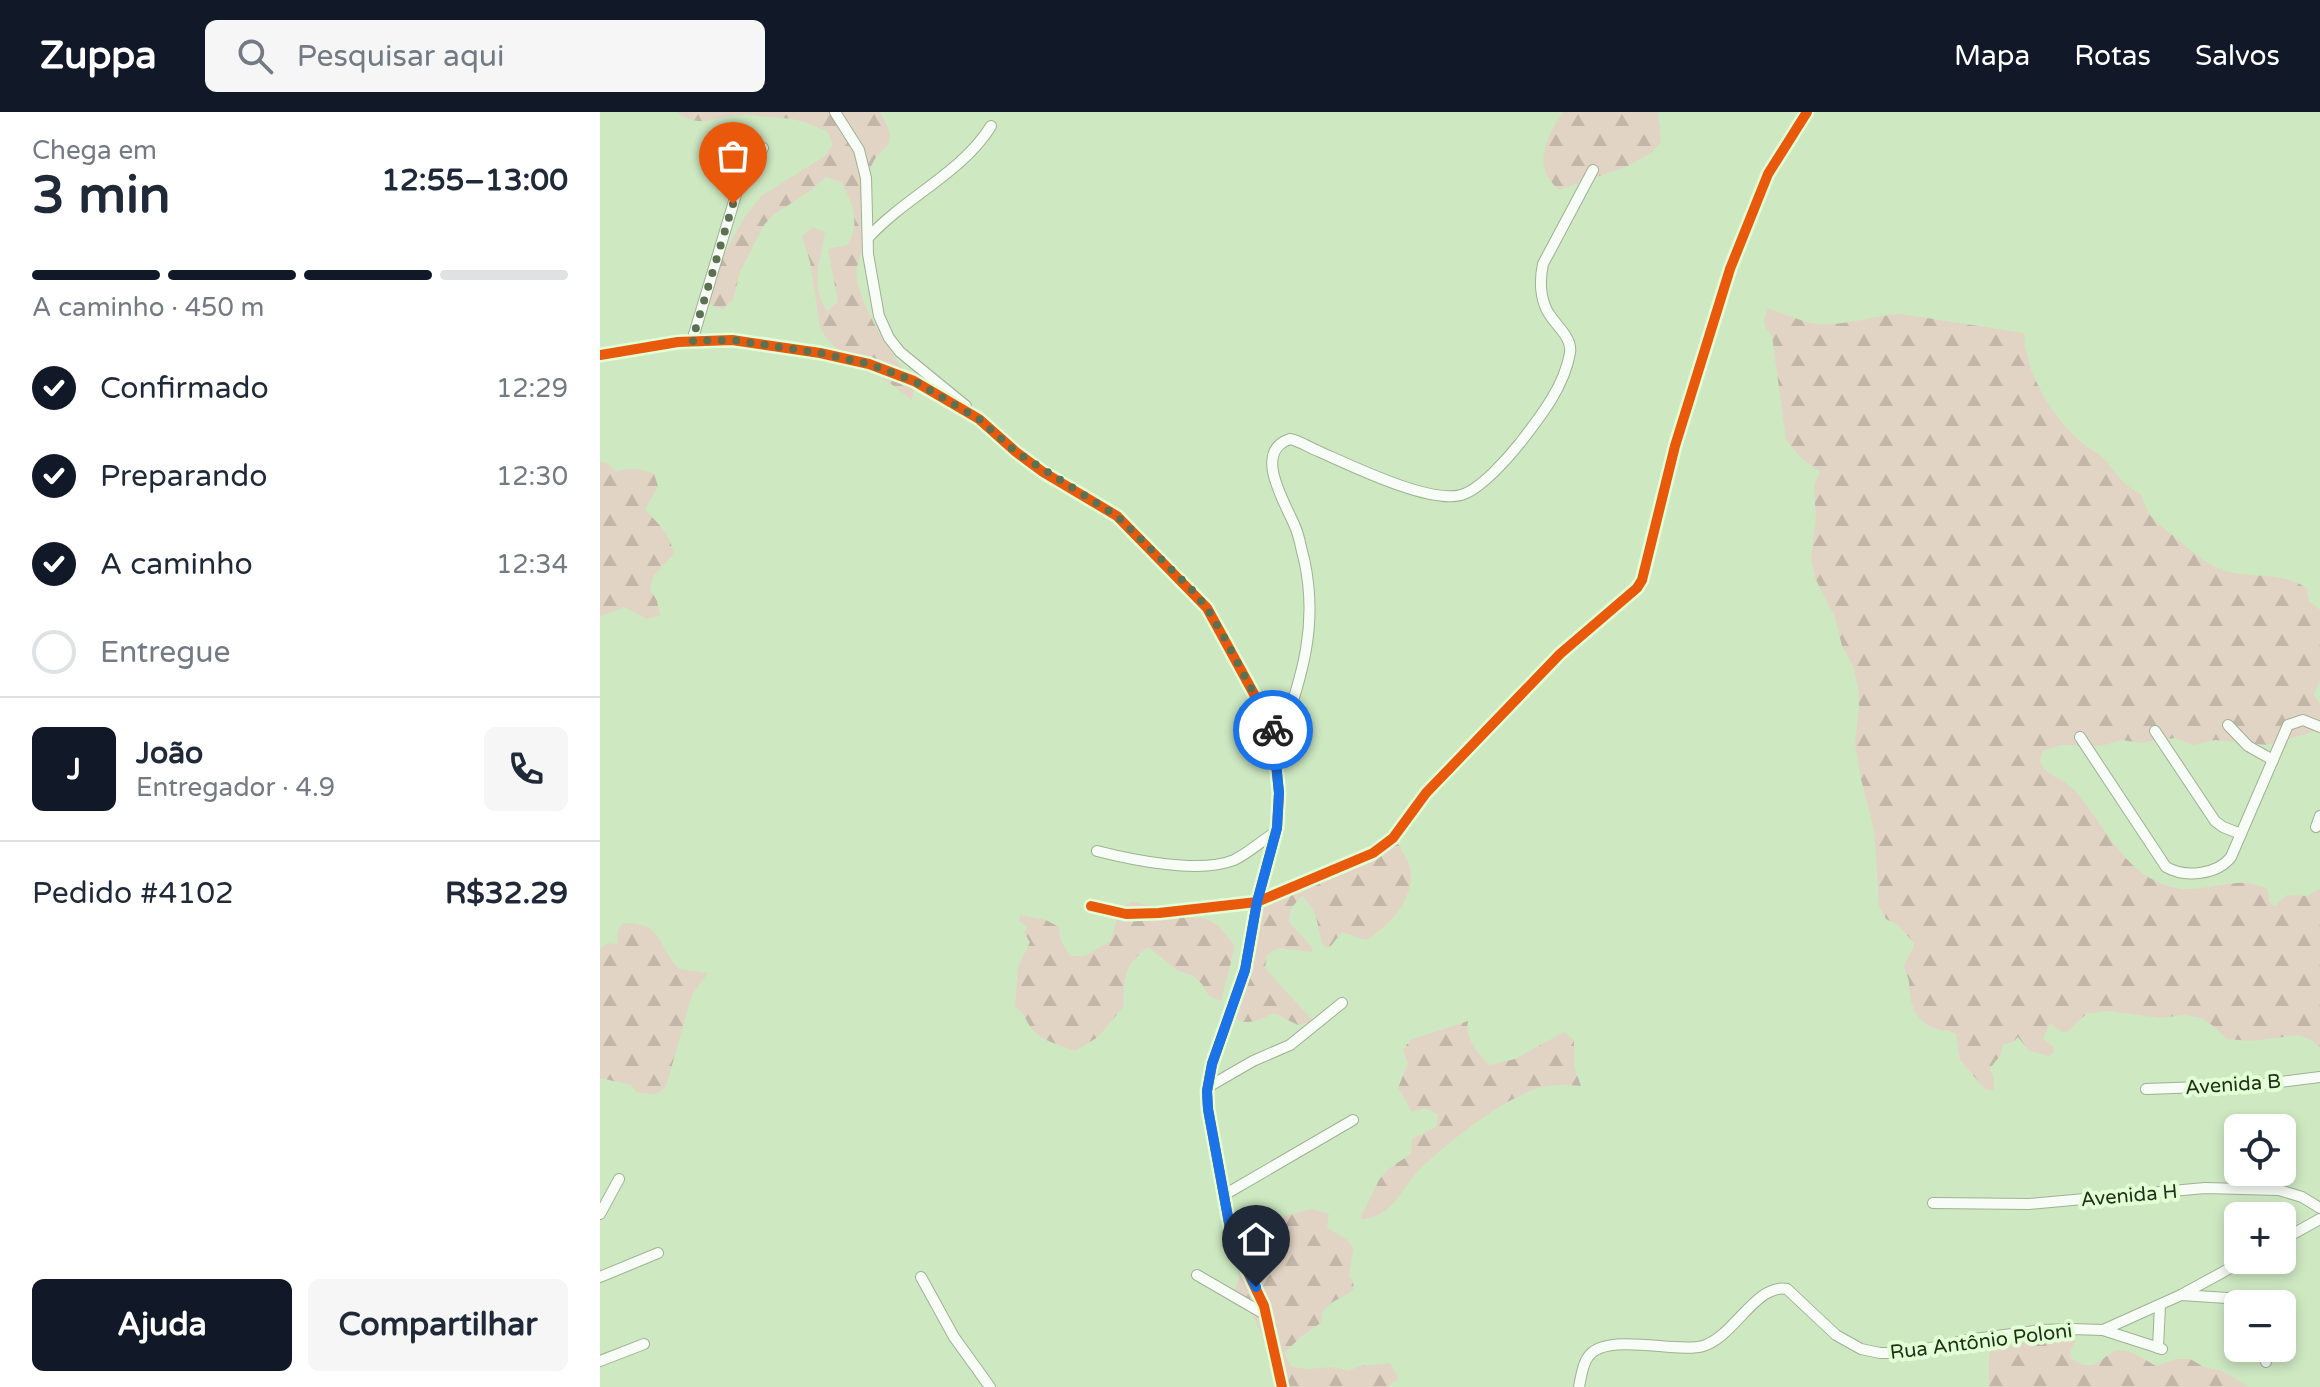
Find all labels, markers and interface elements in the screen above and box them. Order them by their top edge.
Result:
search box [205,20,765,92]
text: Zuppa [40,33,157,79]
icon: search [233,34,277,78]
text: Pesquisar aqui [297,38,505,75]
text: Mapa [1954,39,2030,73]
text: Rotas [2074,39,2151,73]
text: Salvos [2195,39,2280,73]
pin [699,122,767,204]
icon: bag [711,134,755,178]
text: Chega em [32,135,157,166]
text: 12:55–13:00 [381,162,568,199]
text: 3 min [32,164,171,227]
text: A caminho · 450 m [32,292,264,323]
icon: check [32,366,76,410]
text: Confirmado [100,370,269,407]
text: 12:29 [496,373,568,404]
icon: check [32,454,76,498]
text: Preparando [100,458,268,495]
text: 12:30 [496,461,568,492]
icon: check [32,542,76,586]
text: A caminho [100,546,253,583]
text: 12:34 [496,549,568,580]
text: Entregue [100,634,231,671]
courier [1233,690,1313,770]
icon: bike [1251,708,1295,752]
button: phone [484,727,568,811]
text: João [136,735,203,772]
text: J [67,751,81,788]
text: Entregador · 4.9 [136,772,335,803]
text: Pedido #4102 [32,875,234,912]
text: R$32.29 [445,875,568,912]
street label: Avenida B [2184,1070,2282,1100]
map controls [2224,1114,2296,1362]
button: locate [2224,1114,2296,1186]
street label: Avenida H [2080,1180,2179,1212]
button: + [2224,1202,2296,1274]
pin [1222,1205,1290,1287]
icon: home [1234,1217,1278,1261]
button: Ajuda [32,1279,292,1371]
button: Compartilhar [308,1279,568,1371]
button: − [2224,1290,2296,1362]
street label: Rua Antônio Poloni [1889,1319,2074,1365]

